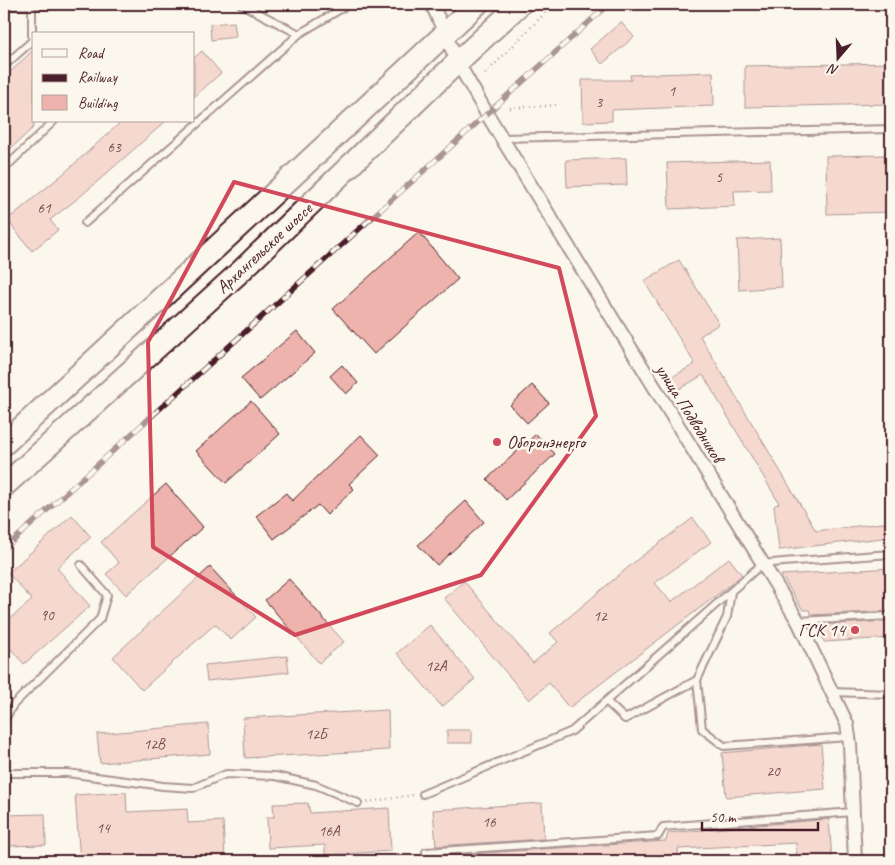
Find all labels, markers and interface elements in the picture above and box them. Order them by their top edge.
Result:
legend [32,32,195,122]
north arrow [812,32,862,82]
text: Road [78,44,105,63]
text: N [825,60,841,79]
text: Railway [78,68,119,87]
house number: 1 [669,82,677,101]
house number: 3 [596,93,604,112]
text: Building [78,94,118,113]
house number: 63 [107,138,122,157]
house number: 5 [716,168,724,187]
street label: Архангельское шоссе [211,197,317,298]
house number: 61 [37,199,52,218]
street label: улица Подводников [651,359,730,469]
place label: Оборонэнерго [507,431,587,453]
marker: Оборонэнерго [491,436,503,448]
house number: 90 [40,606,55,625]
house number: 12 [593,607,608,626]
place label: ГСК 14 [799,619,847,641]
marker: ГСК 14 [849,624,861,636]
house number: 12А [425,657,448,676]
house number: 12Б [305,725,329,744]
house number: 12В [143,735,166,754]
house number: 20 [766,762,781,781]
scale bar [702,800,819,832]
text: 50 m [710,808,737,827]
house number: 16 [482,813,497,832]
house number: 14 [96,819,111,838]
house number: 16А [318,822,341,841]

